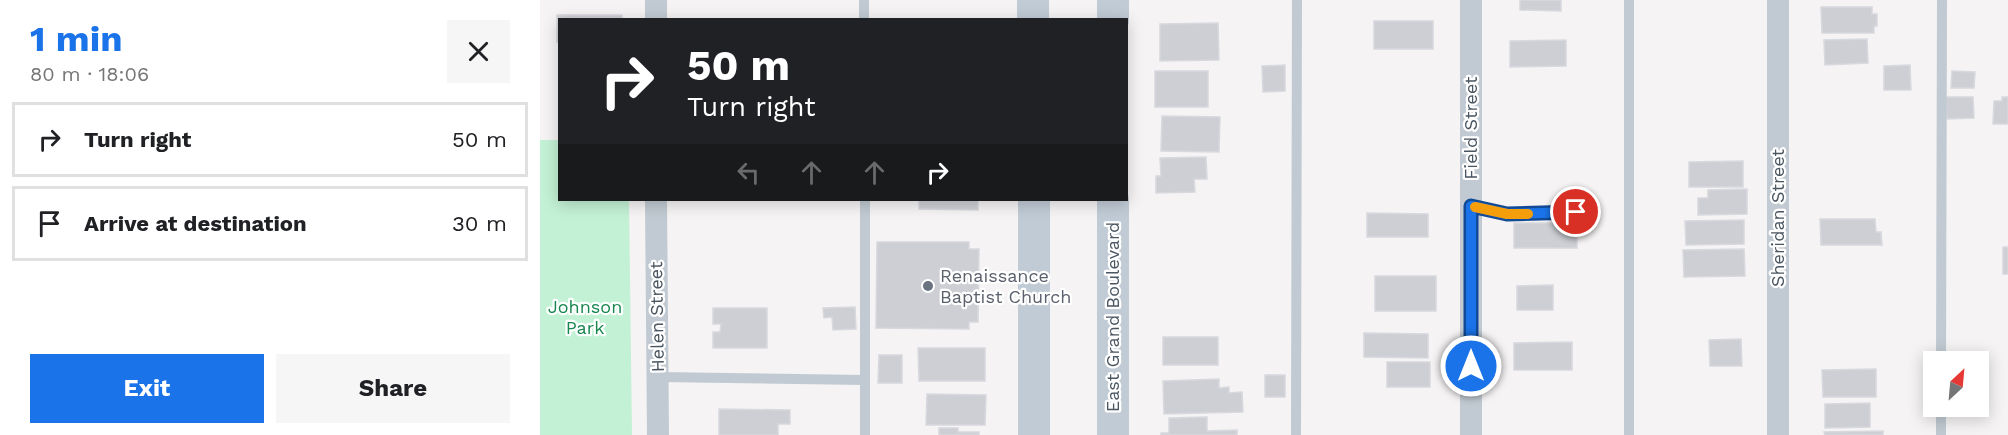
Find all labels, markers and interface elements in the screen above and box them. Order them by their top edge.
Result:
text: 1 min [30,18,122,60]
button: close [447,20,510,83]
text: 50 m [687,41,790,90]
icon: right [588,42,666,120]
text: 80 m · 18:06 [30,62,149,86]
street label: Field Street [1460,76,1481,180]
text: Turn right [687,91,816,123]
icon: right [33,123,66,156]
text: Turn right [84,127,191,152]
text: 50 m [452,127,507,152]
street label: Sheridan Street [1767,148,1788,287]
icon: left [732,156,765,189]
icon: ahead [795,156,828,189]
icon: ahead [858,156,891,189]
icon: right [921,156,954,189]
pin [1550,186,1601,237]
icon: arrive [1559,195,1592,228]
icon: arrive [33,207,66,240]
text: Arrive at destination [84,211,307,236]
text: 30 m [452,211,507,236]
street label: East Grand Boulevard [1102,222,1123,412]
street label: Helen Street [645,261,668,373]
place label: Renaissance Baptist Church [940,265,1071,307]
marker: Renaissance Baptist Church [921,279,935,293]
park label: Johnson Park [548,296,622,338]
position arrow [1439,334,1503,398]
north arrow [1923,351,1989,417]
map controls [1923,351,1989,417]
button: Exit [30,354,264,423]
button: Share [276,354,510,423]

